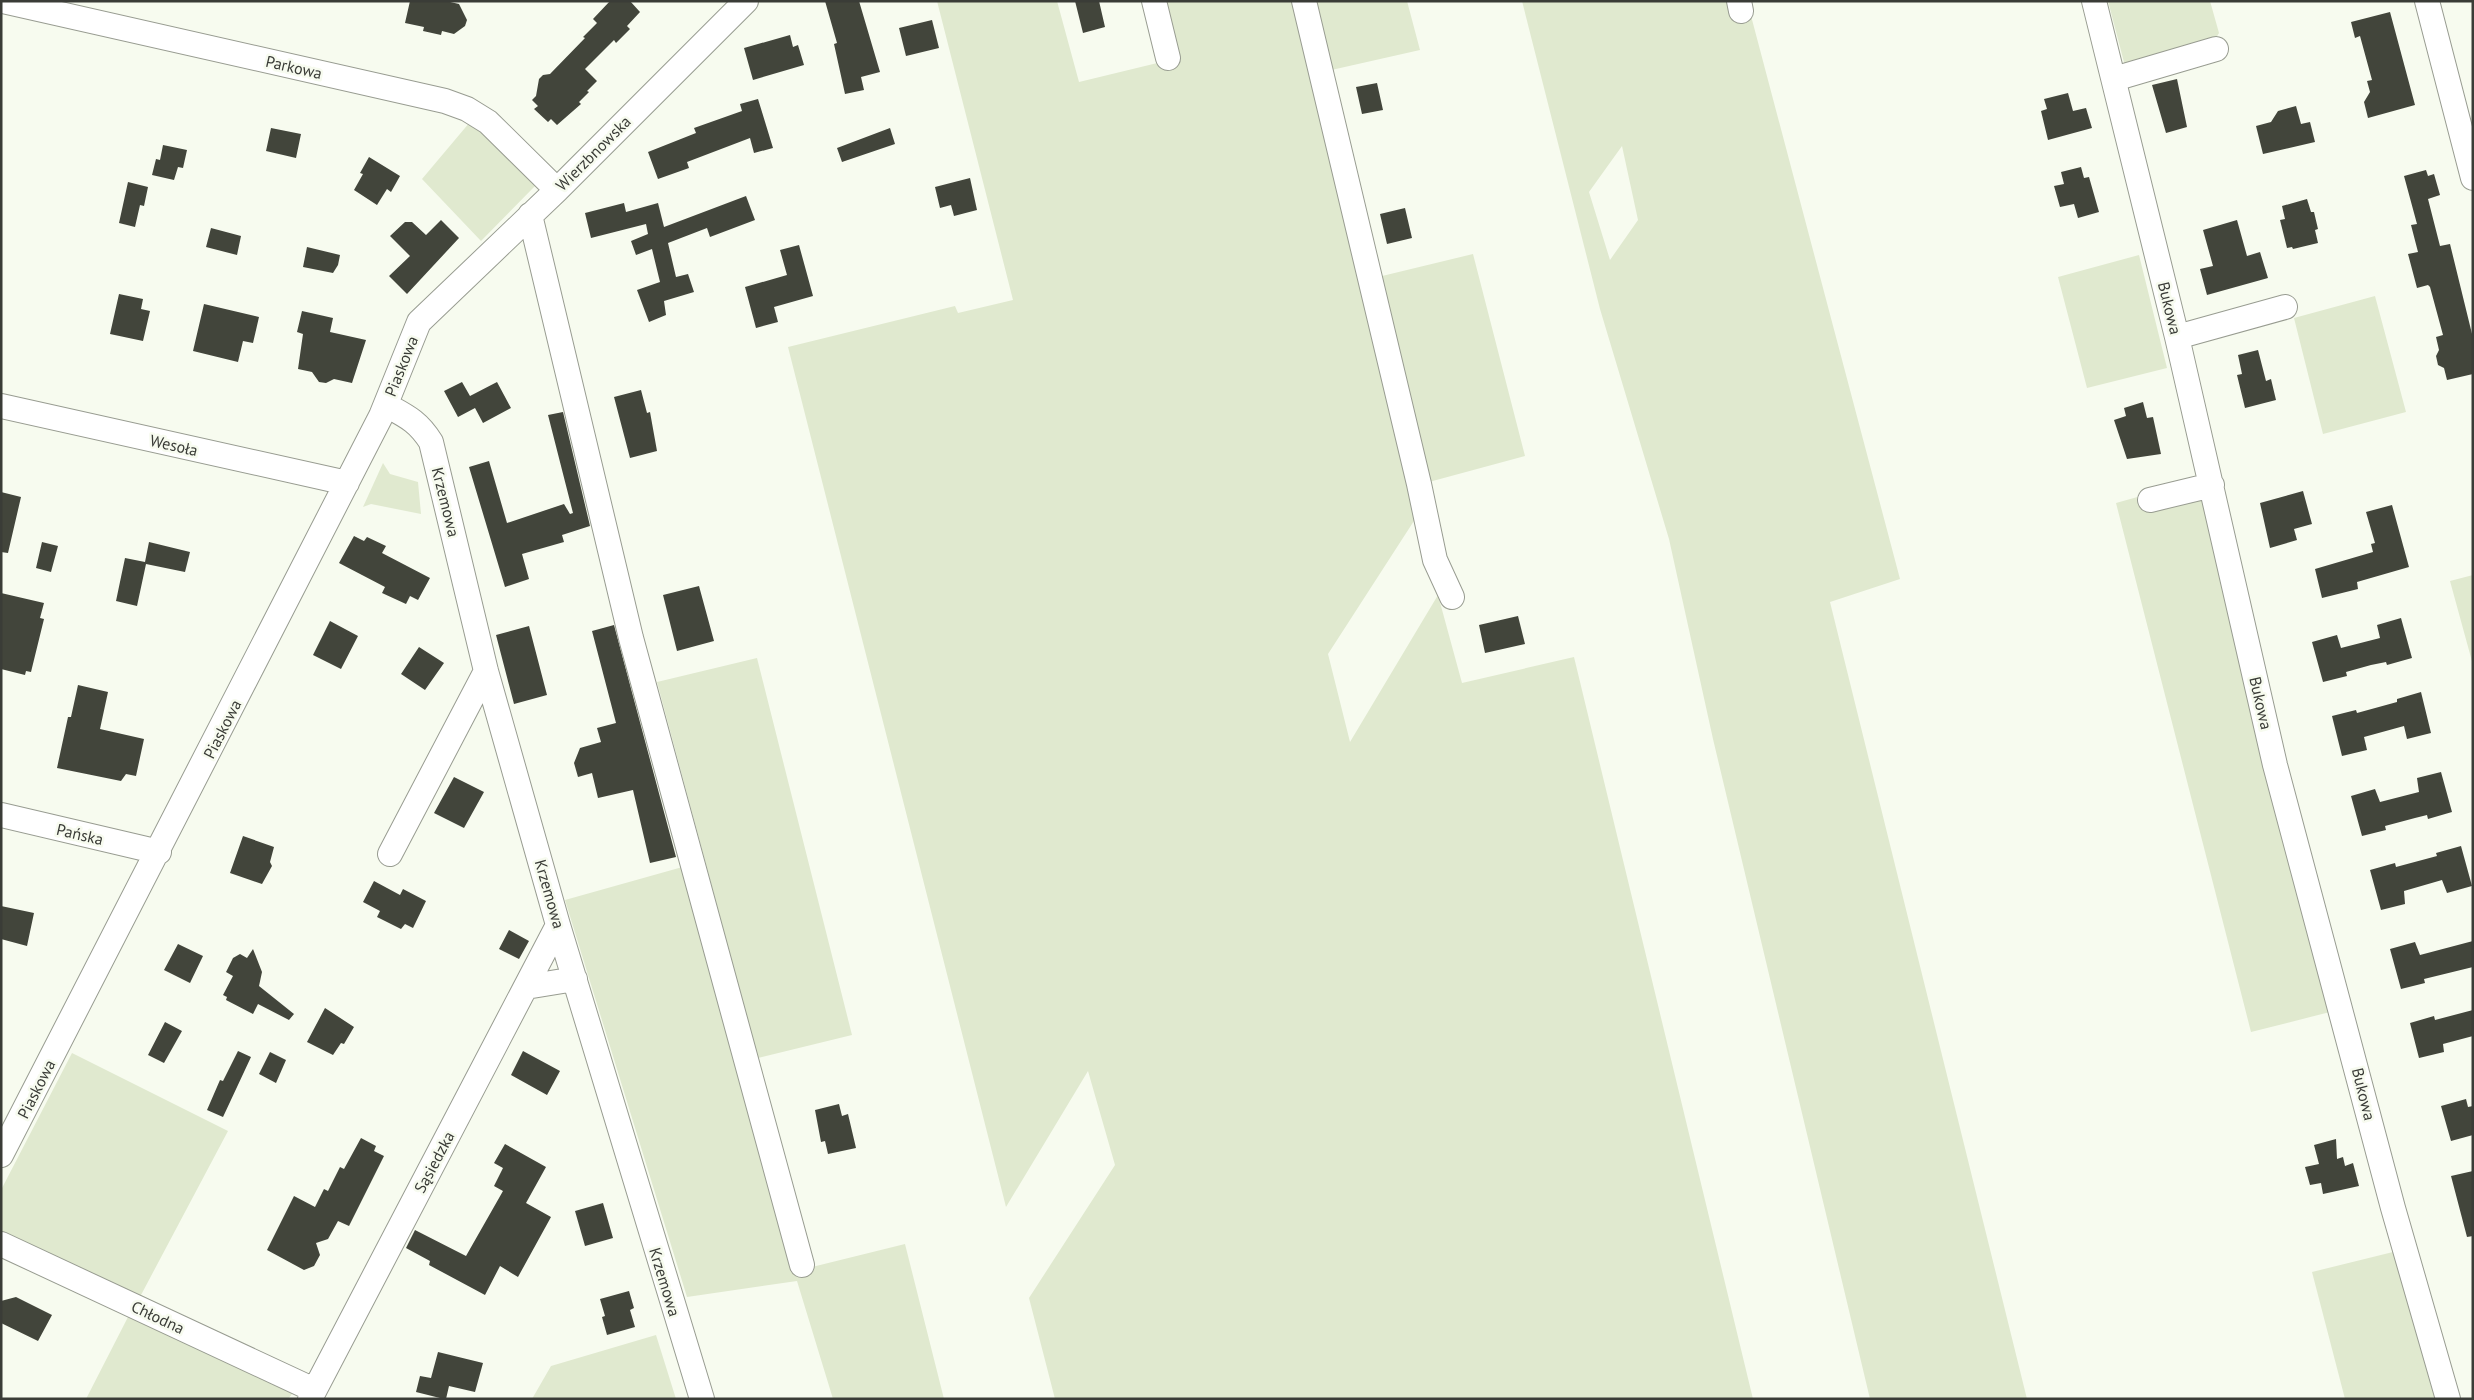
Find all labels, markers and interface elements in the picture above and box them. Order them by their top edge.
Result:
street label: Parkowa [264,51,324,83]
street label: Wierzbnowska [551,111,635,195]
street label: Bukowa [2154,280,2186,336]
street label: Piaskowa [380,333,422,399]
street label: Wesoła [148,430,200,460]
street label: Krzemowa [428,465,464,539]
street label: Bukowa [2245,675,2277,731]
street label: Piaskowa [199,696,245,762]
street label: Pańska [55,819,105,849]
street label: Krzemowa [531,857,569,931]
street label: Piaskowa [13,1056,59,1122]
street label: Bukowa [2348,1066,2380,1122]
street label: Sąsiedzka [409,1128,459,1196]
street label: Krzemowa [645,1245,685,1319]
street label: Chłodna [128,1296,188,1338]

